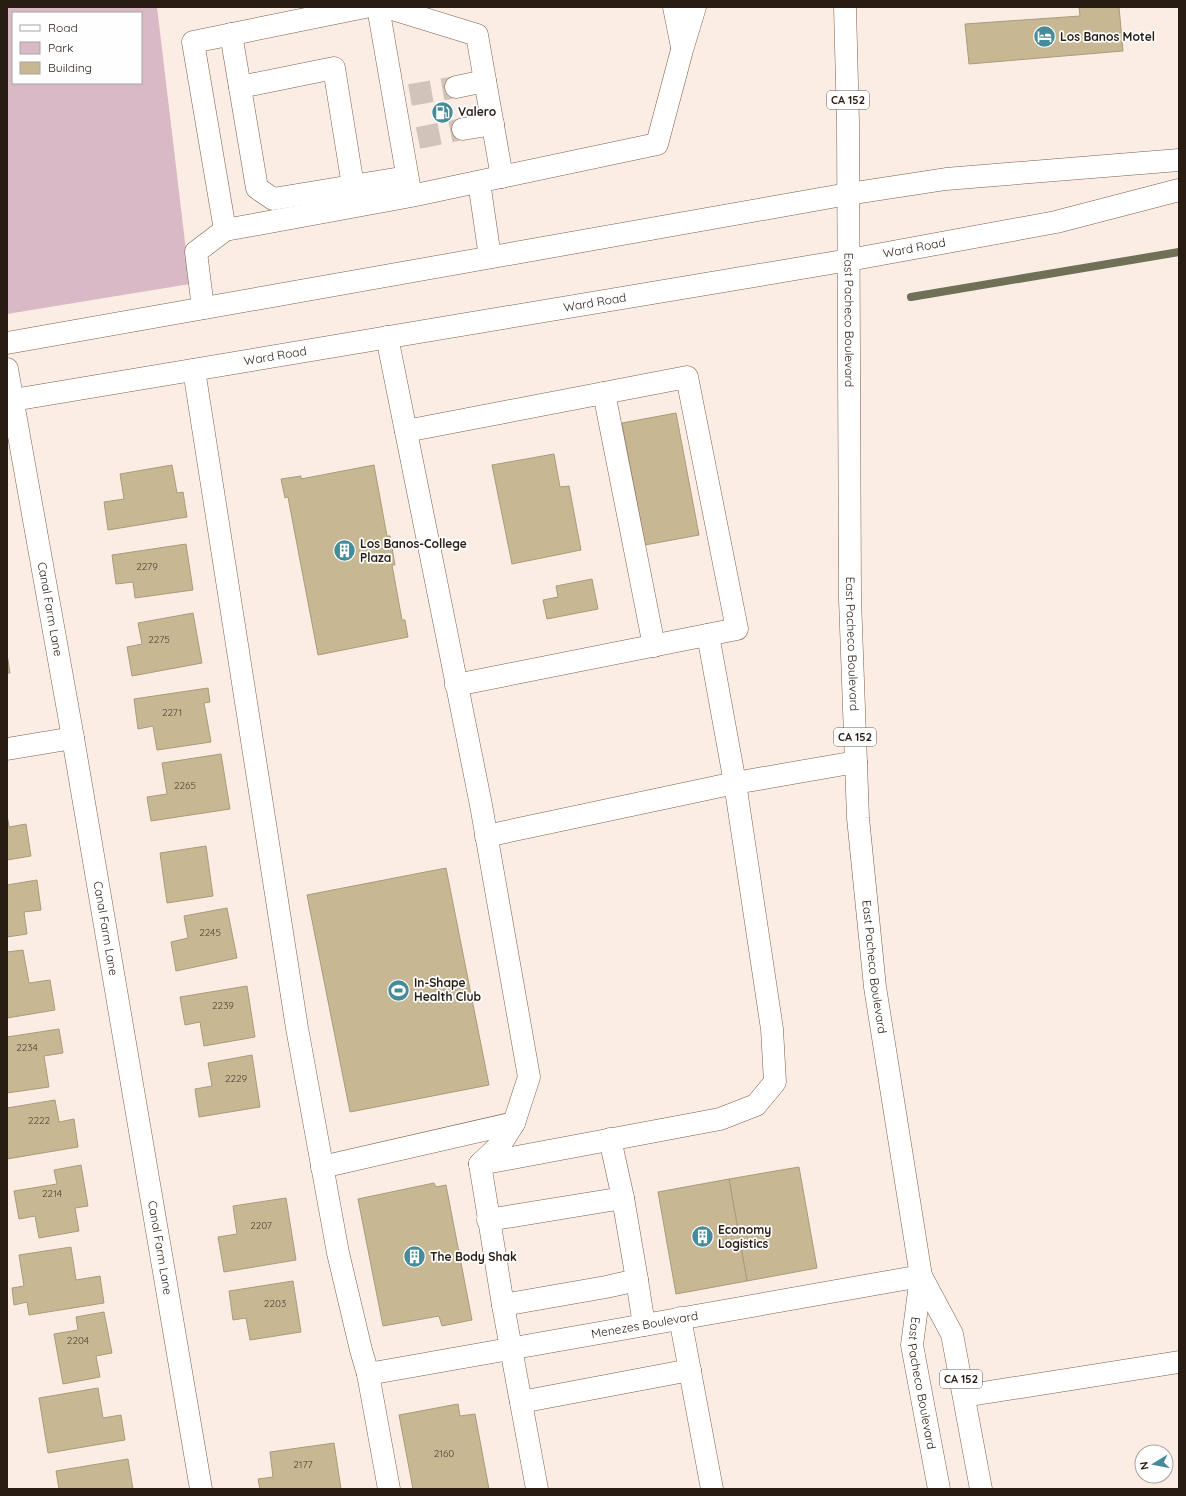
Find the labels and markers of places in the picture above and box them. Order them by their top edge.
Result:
hotel icon: Los Banos Motel [1031,24,1057,50]
place label: Los Banos Motel [1060,29,1155,44]
fuel station icon: Valero [429,99,455,125]
place label: Valero [458,104,497,119]
place label: Los Banos-College Plaza [360,536,467,565]
building icon: Los Banos-College Plaza [332,538,358,564]
place label: In-Shape Health Club [414,975,482,1004]
sports icon: In-Shape Health Club [385,977,411,1003]
place label: Economy Logistics [718,1222,771,1251]
building icon: Economy Logistics [690,1224,716,1250]
building icon: The Body Shak [402,1244,428,1270]
place label: The Body Shak [430,1249,517,1264]

